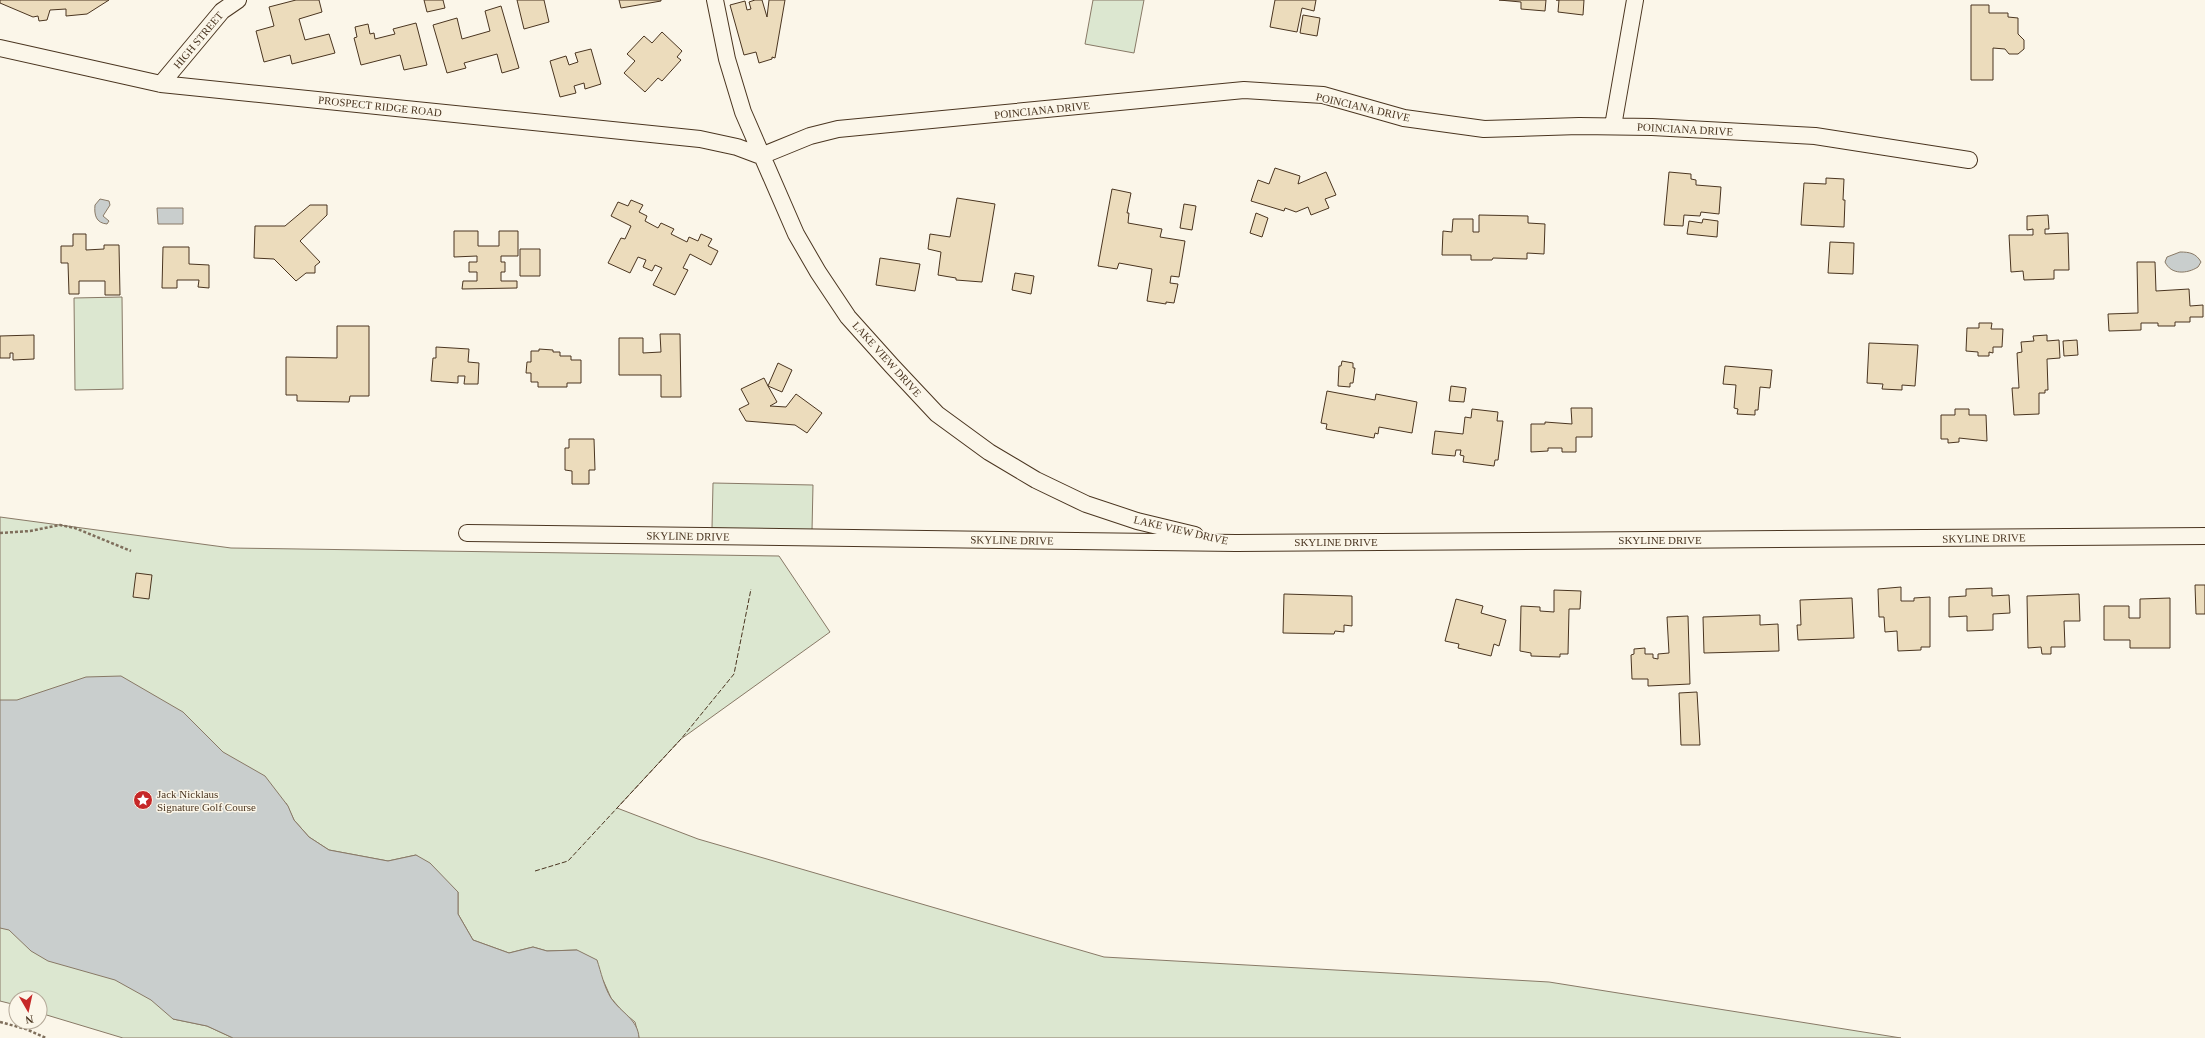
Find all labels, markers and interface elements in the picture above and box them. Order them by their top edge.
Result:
street label: HIGH STREET [171,9,225,71]
street label: POINCIANA DRIVE [1315,90,1412,124]
street label: PROSPECT RIDGE ROAD [317,94,443,118]
street label: POINCIANA DRIVE [994,99,1091,121]
street label: POINCIANA DRIVE [1637,120,1734,138]
street label: LAKE VIEW DRIVE [850,319,924,399]
street label: LAKE VIEW DRIVE [1133,513,1230,547]
street label: SKYLINE DRIVE [646,529,730,543]
street label: SKYLINE DRIVE [1942,531,2026,545]
street label: SKYLINE DRIVE [970,533,1054,547]
street label: SKYLINE DRIVE [1618,534,1702,546]
street label: SKYLINE DRIVE [1294,536,1378,548]
place label: Jack Nicklaus Signature Golf Course [157,788,256,813]
place icon: Jack Nicklaus Signature Golf Course [132,789,154,811]
north arrow [8,990,48,1030]
text: N [25,1013,34,1026]

